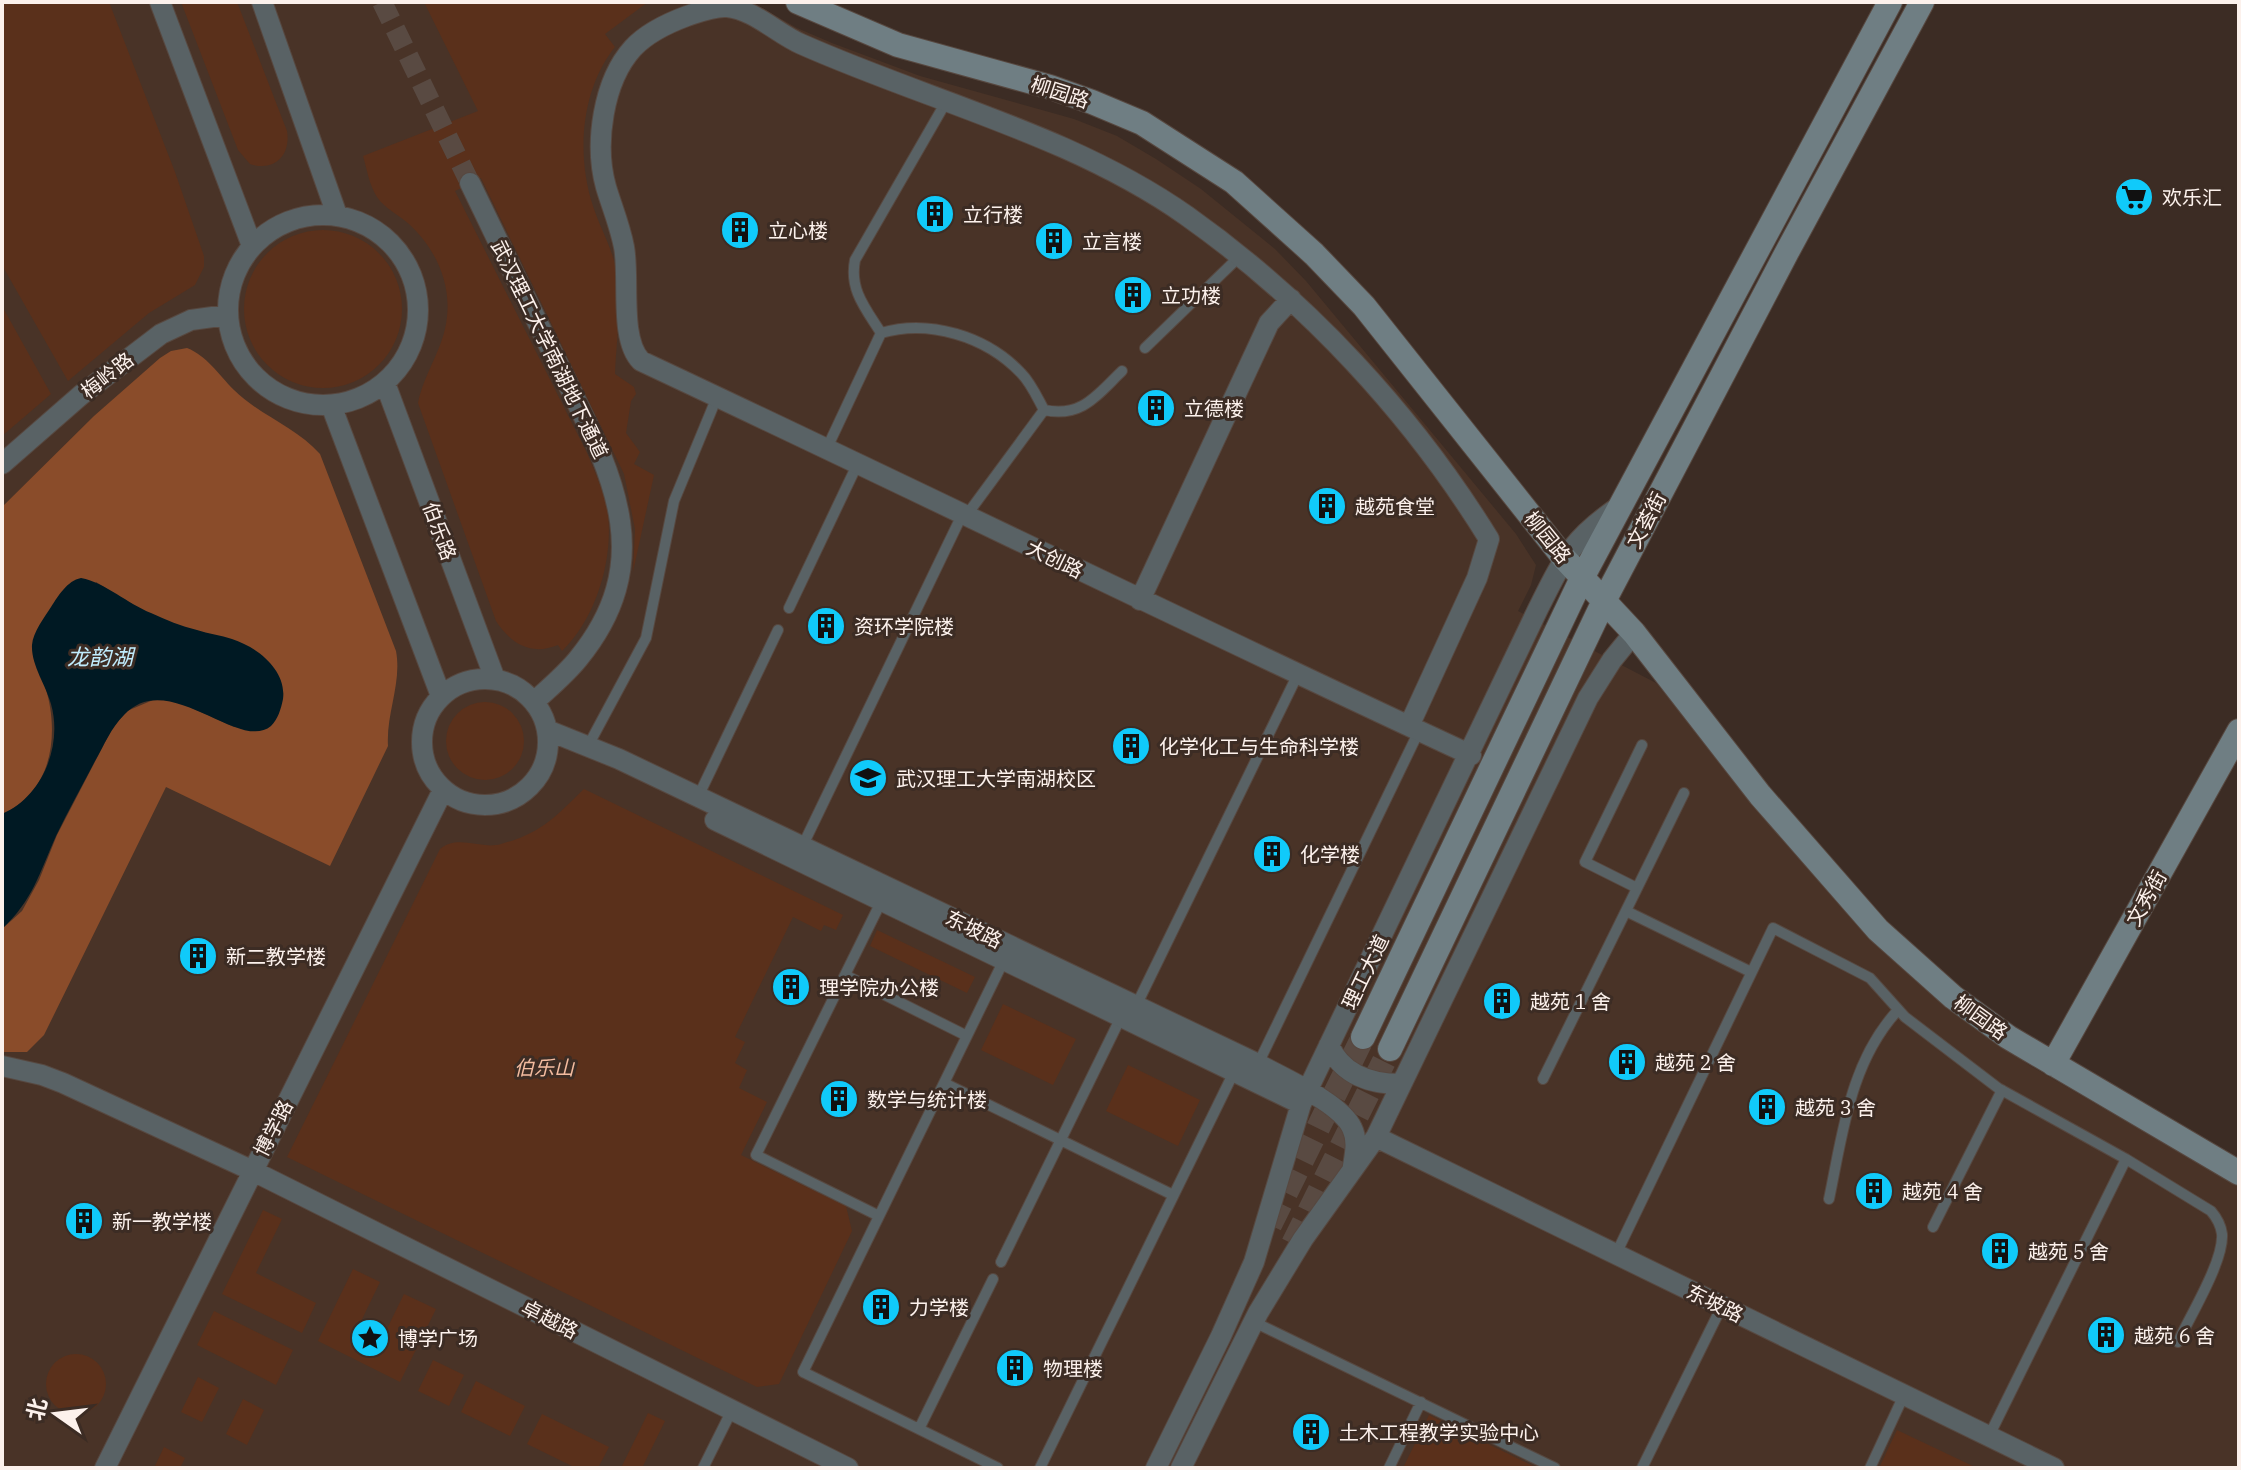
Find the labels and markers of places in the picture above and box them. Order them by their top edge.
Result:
supermarket icon: 欢乐汇 [2113,176,2155,218]
place label: 欢乐汇 [2162,184,2222,211]
building icon: 立行楼 [914,193,956,235]
place label: 立行楼 [963,201,1023,228]
building icon: 立心楼 [719,209,761,251]
place label: 立心楼 [768,217,828,244]
building icon: 立言楼 [1033,220,1075,262]
place label: 立言楼 [1082,228,1142,255]
building icon: 立功楼 [1112,274,1154,316]
place label: 立功楼 [1161,282,1221,309]
building icon: 立德楼 [1135,387,1177,429]
place label: 立德楼 [1184,395,1244,422]
building icon: 越苑食堂 [1306,485,1348,527]
place label: 越苑食堂 [1355,493,1435,520]
building icon: 资环学院楼 [805,605,847,647]
place label: 资环学院楼 [854,613,954,640]
building icon: 化学化工与生命科学楼 [1110,725,1152,767]
place label: 化学化工与生命科学楼 [1159,733,1359,760]
school or university icon: 武汉理工大学南湖校区 [847,757,889,799]
place label: 武汉理工大学南湖校区 [896,765,1096,792]
building icon: 化学楼 [1251,833,1293,875]
place label: 化学楼 [1300,841,1360,868]
building icon: 新二教学楼 [177,935,219,977]
place label: 新二教学楼 [226,943,326,970]
building icon: 理学院办公楼 [770,966,812,1008]
place label: 理学院办公楼 [819,974,939,1001]
building icon: 越苑 1 舍 [1481,980,1523,1022]
place label: 越苑 1 舍 [1530,988,1611,1015]
building icon: 越苑 2 舍 [1606,1041,1648,1083]
place label: 越苑 2 舍 [1655,1049,1736,1076]
building icon: 数学与统计楼 [818,1078,860,1120]
place label: 数学与统计楼 [867,1086,987,1113]
building icon: 越苑 3 舍 [1746,1086,1788,1128]
place label: 越苑 3 舍 [1795,1094,1876,1121]
building icon: 越苑 4 舍 [1853,1170,1895,1212]
place label: 越苑 4 舍 [1902,1178,1983,1205]
building icon: 新一教学楼 [63,1200,105,1242]
place label: 新一教学楼 [112,1208,212,1235]
building icon: 越苑 5 舍 [1979,1230,2021,1272]
place label: 越苑 5 舍 [2028,1238,2109,1265]
building icon: 力学楼 [860,1286,902,1328]
place label: 力学楼 [909,1294,969,1321]
building icon: 越苑 6 舍 [2085,1314,2127,1356]
place icon: 博学广场 [349,1317,391,1359]
place label: 越苑 6 舍 [2134,1322,2215,1349]
place label: 博学广场 [398,1325,478,1352]
building icon: 物理楼 [994,1347,1036,1389]
place label: 物理楼 [1043,1355,1103,1382]
building icon: 土木工程教学实验中心 [1290,1411,1332,1453]
place label: 土木工程教学实验中心 [1339,1419,1539,1446]

